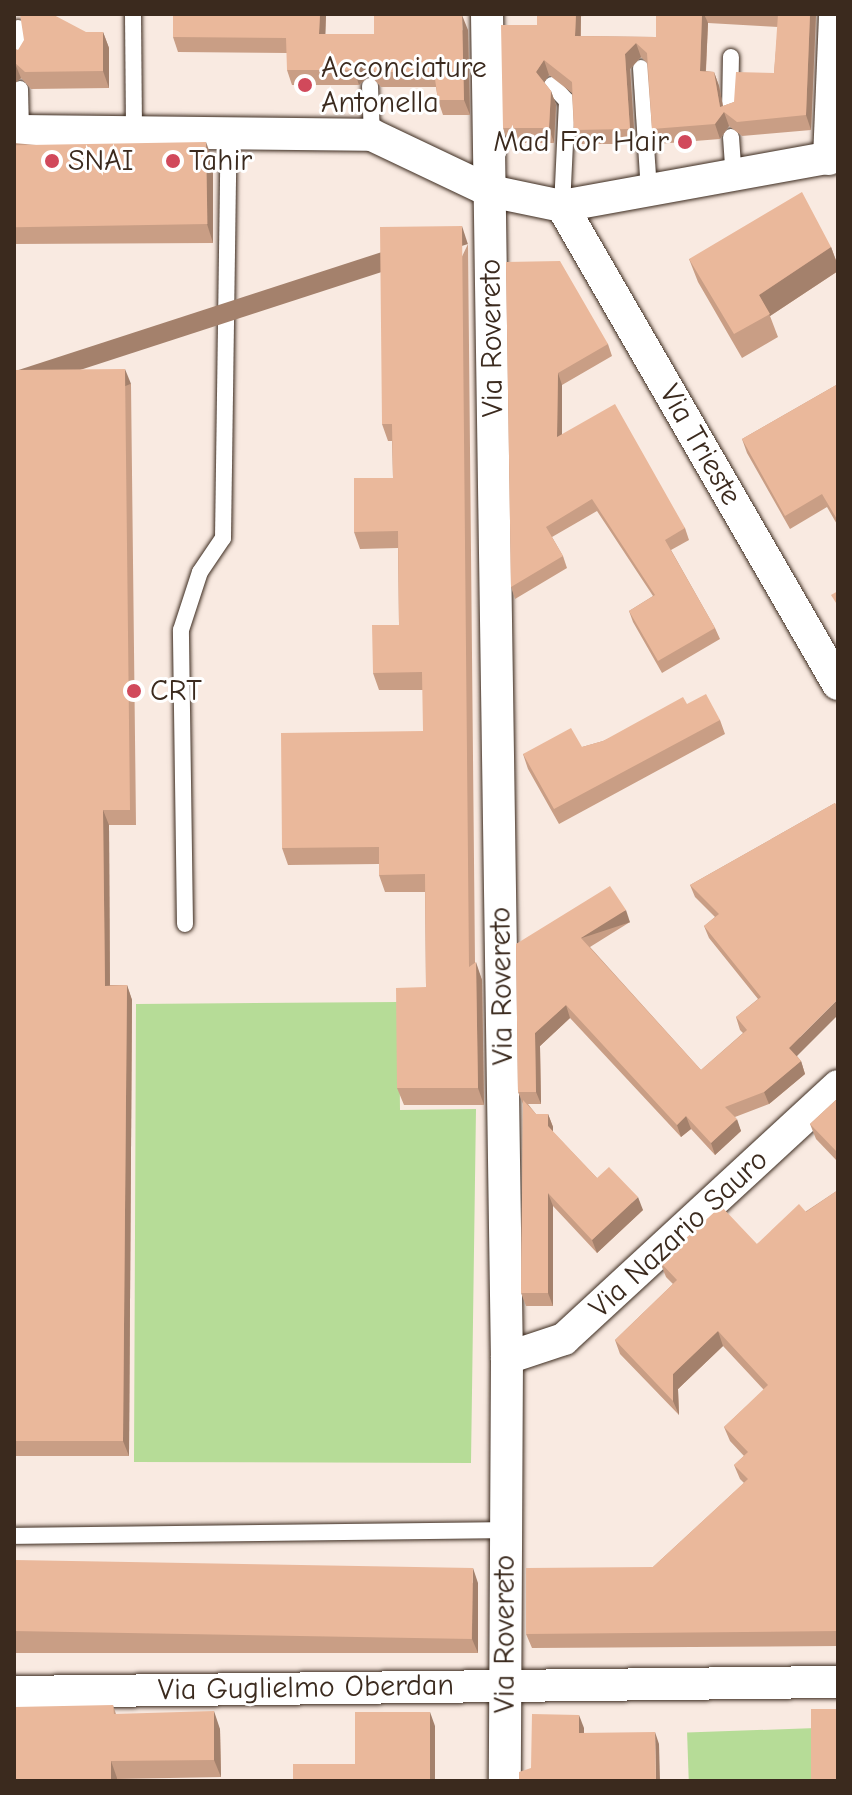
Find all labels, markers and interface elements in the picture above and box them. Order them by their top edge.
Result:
place label: Acconciature Antonella [321,50,487,120]
marker: Acconciature Antonella [296,76,314,94]
place label: Mad For Hair [493,124,669,160]
marker: Mad For Hair [676,133,694,151]
place label: SNAI [68,143,133,179]
place label: Tahir [189,143,252,179]
marker: SNAI [43,152,61,170]
marker: Tahir [164,152,182,170]
street label: Via Rovereto [473,259,511,417]
street label: Via Trieste [651,378,749,512]
place label: CRT [150,673,202,709]
marker: CRT [125,682,143,700]
street label: Via Rovereto [483,907,521,1065]
street label: Via Nazario Sauro [582,1142,776,1326]
street label: Via Rovereto [487,1555,523,1713]
street label: Via Guglielmo Oberdan [158,1667,454,1709]

